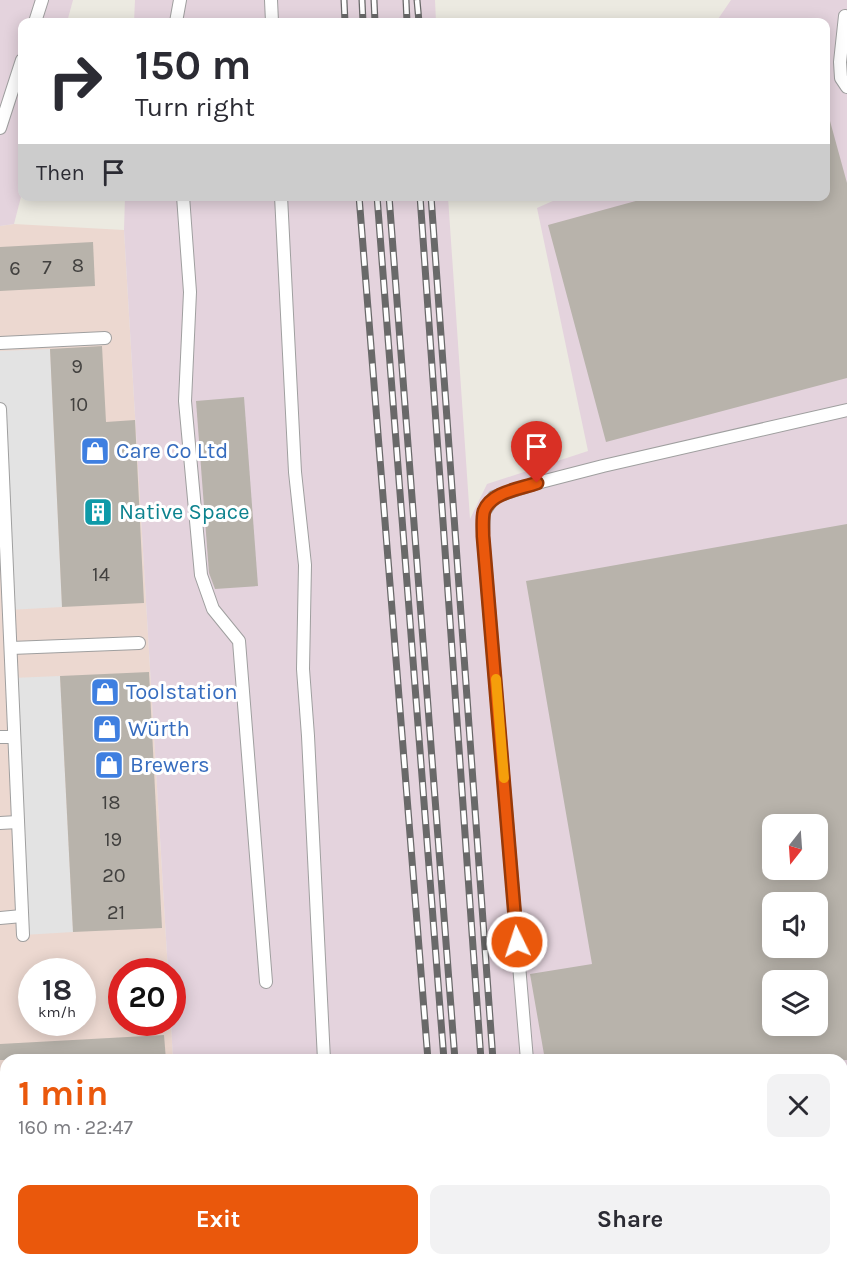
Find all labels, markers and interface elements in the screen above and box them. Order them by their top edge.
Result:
text: 150 m [135,40,251,90]
icon: right [36,42,114,120]
text: Turn right [135,91,255,123]
icon: arrive [97,156,130,189]
text: Then [36,160,85,186]
house number: 8 [72,254,84,277]
house number: 7 [42,256,52,279]
house number: 6 [9,257,21,280]
house number: 9 [71,355,83,378]
house number: 10 [70,393,88,416]
pin [511,421,562,483]
icon: arrive [520,430,553,463]
shop icon: Care Co Ltd [79,435,111,467]
place label: Care Co Ltd [116,438,228,464]
building icon: Native Space [82,496,114,528]
place label: Native Space [119,499,249,525]
house number: 14 [92,563,110,586]
shop icon: Toolstation [89,676,121,708]
place label: Toolstation [126,679,238,705]
shop icon: Würth [91,713,123,745]
place label: Würth [128,716,190,742]
shop icon: Brewers [93,749,125,781]
place label: Brewers [130,752,210,778]
house number: 18 [102,791,120,814]
north arrow [762,814,828,880]
map controls [762,814,828,1036]
house number: 19 [104,828,122,851]
house number: 20 [102,864,126,887]
button: sound [762,892,828,958]
house number: 21 [107,901,125,924]
position arrow [485,910,549,974]
speed limit sign: 20 [108,958,186,1036]
button: layers [762,970,828,1036]
text: 18 [42,972,72,1008]
text: km/h [38,1003,76,1021]
text: 1 min [18,1072,108,1114]
button: close [767,1074,830,1137]
text: 160 m · 22:47 [18,1116,133,1139]
button: Exit [18,1185,418,1254]
button: Share [430,1185,830,1254]

